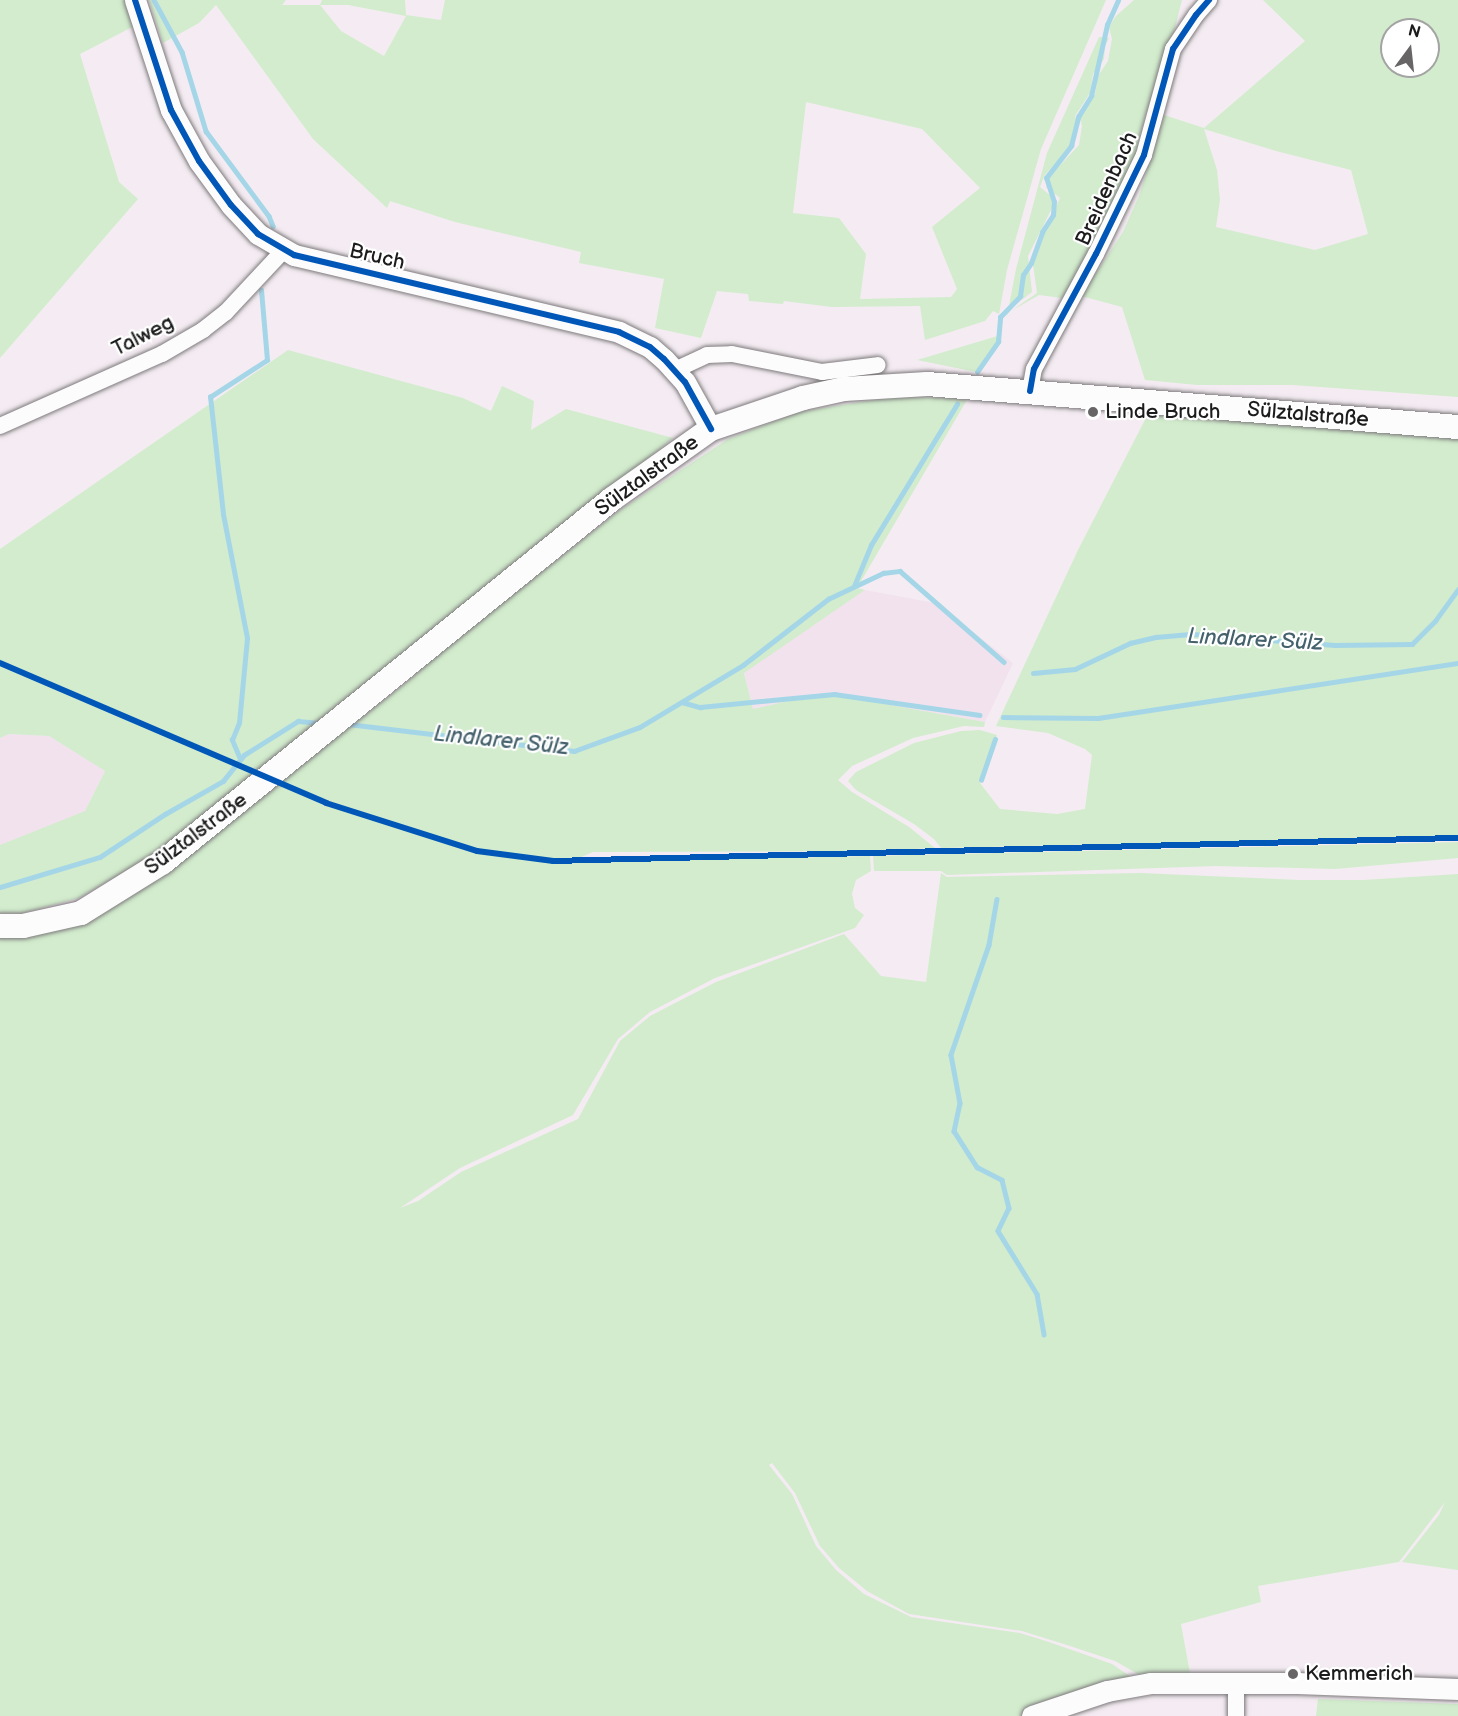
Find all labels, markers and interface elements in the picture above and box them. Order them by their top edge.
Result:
north arrow [1380,18,1440,78]
text: N [1406,21,1423,43]
street label: Breidenbach [1071,128,1143,250]
street label: Bruch [347,238,407,276]
street label: Talweg [108,310,178,362]
street label: Sülztalstraße [1246,397,1370,433]
place label: Linde Bruch [1105,399,1220,425]
marker: Linde Bruch [1086,405,1100,419]
street label: Sülztalstraße [590,430,704,522]
water label: Lindlarer Sülz [1186,623,1324,657]
water label: Lindlarer Sülz [432,721,570,761]
street label: Sülztalstraße [140,787,252,881]
place label: Kemmerich [1305,1661,1413,1687]
marker: Kemmerich [1286,1667,1300,1681]

